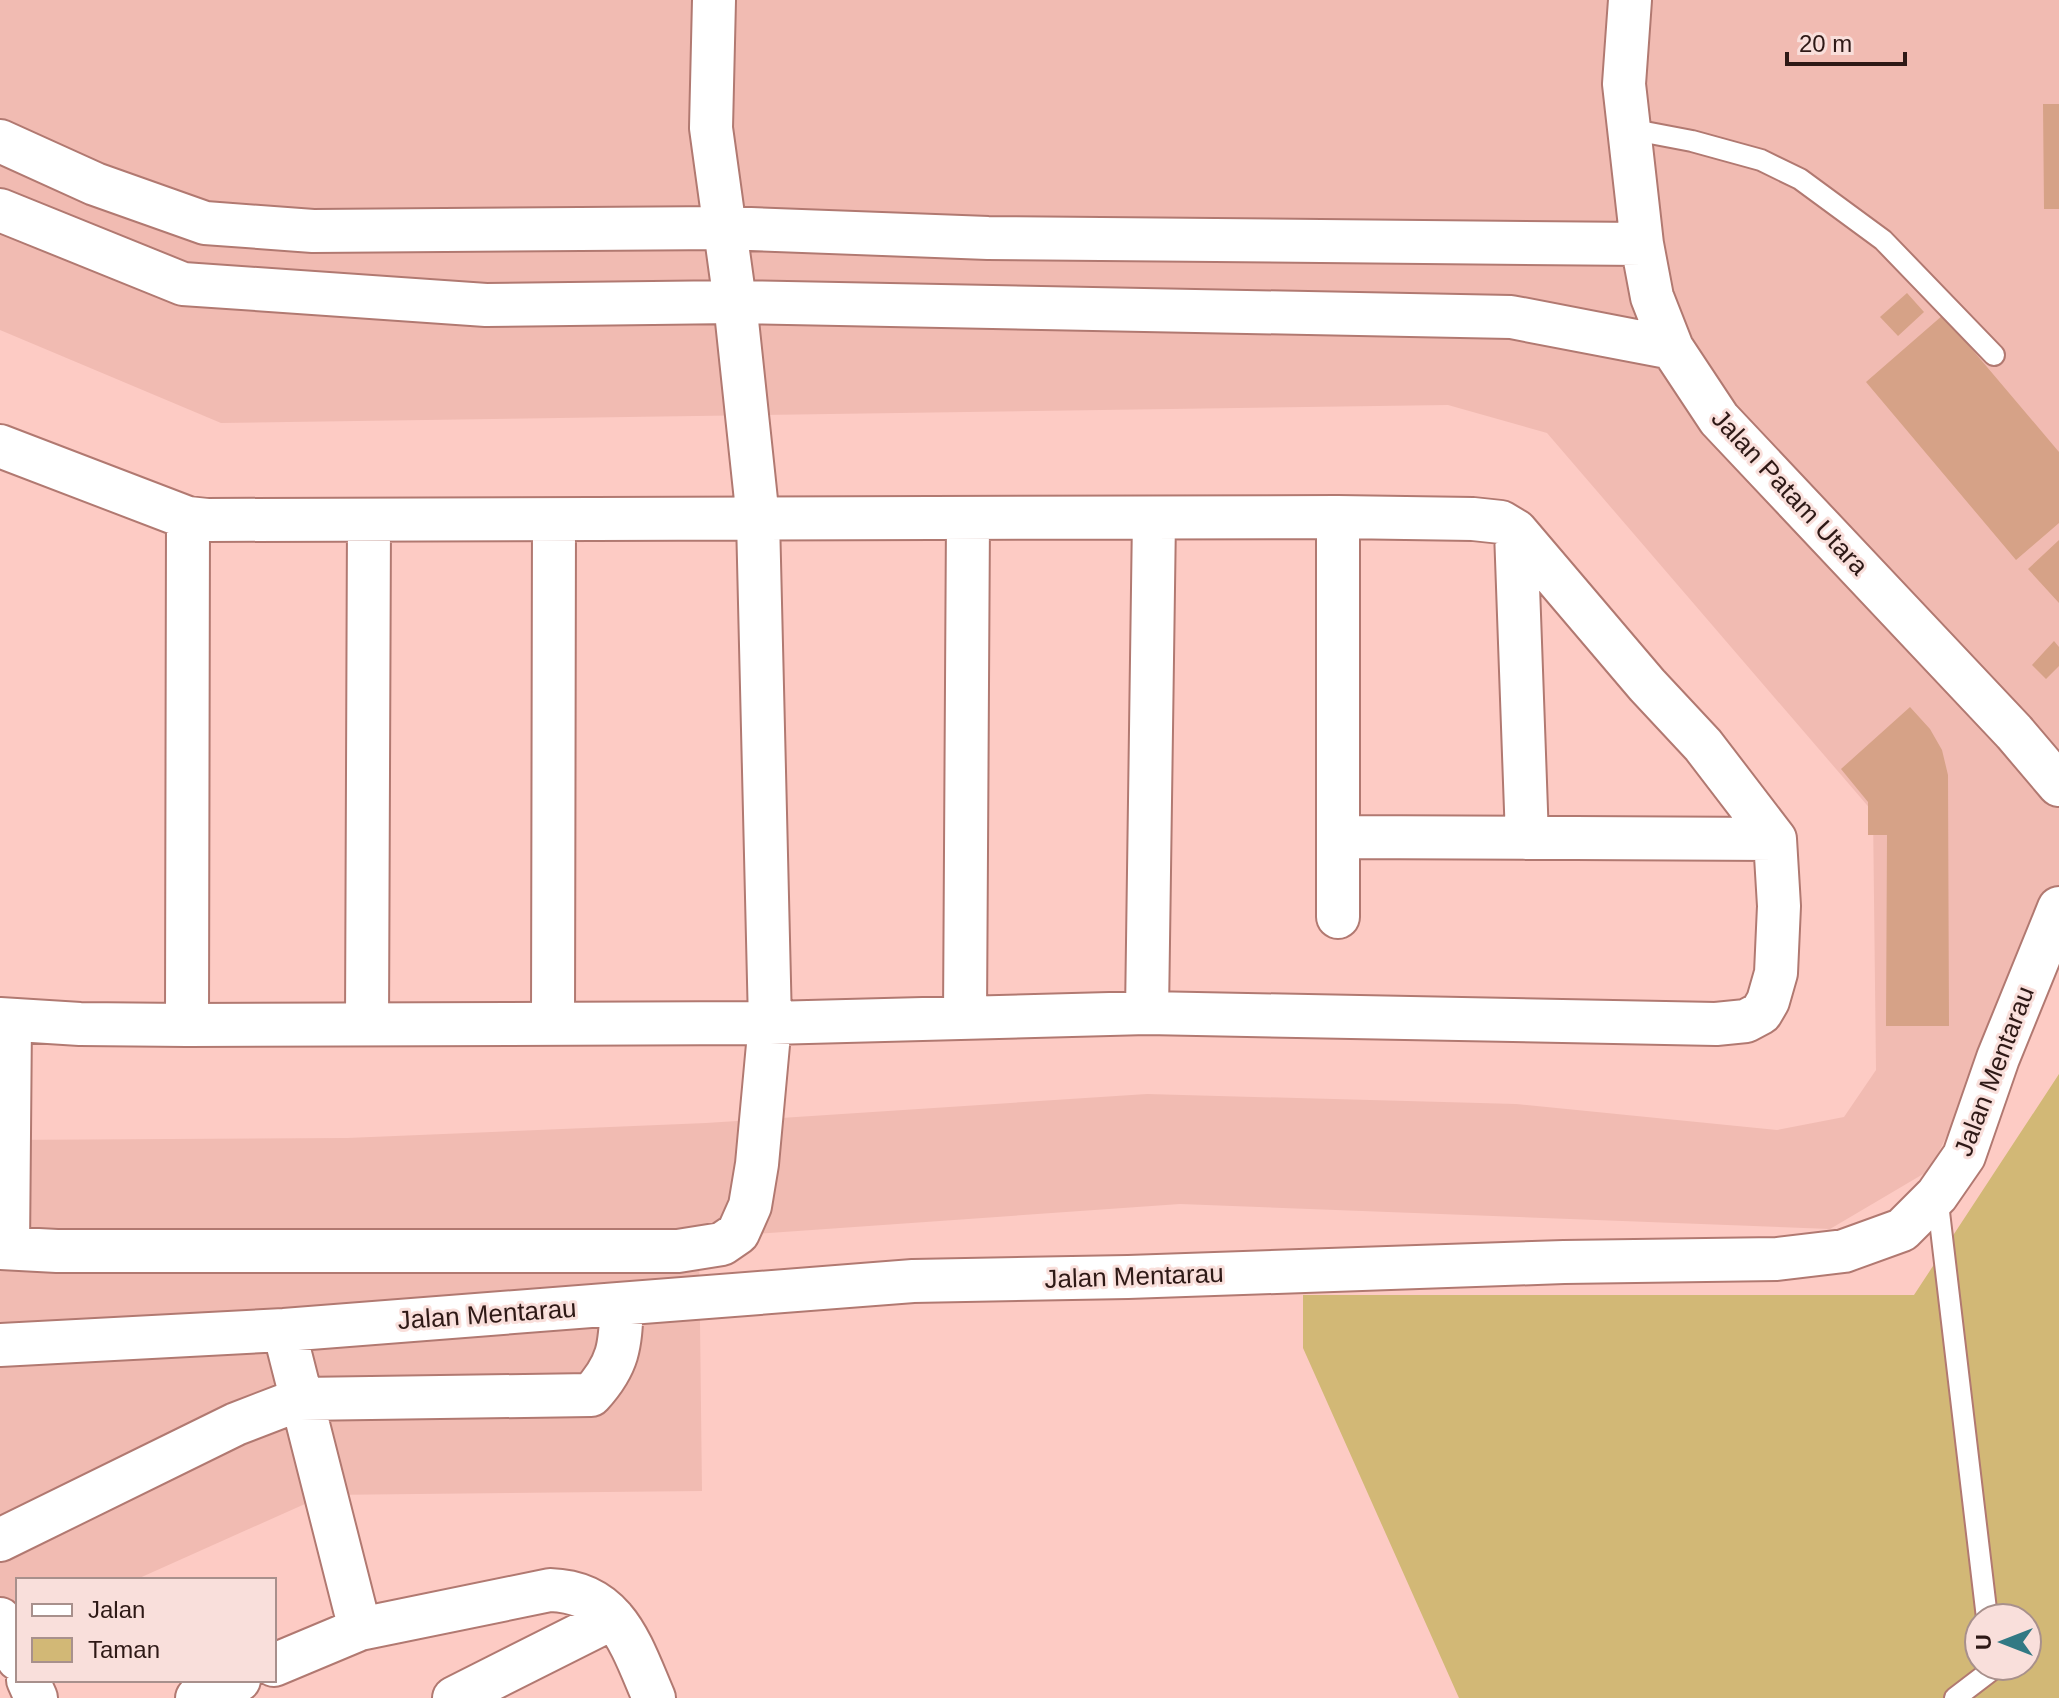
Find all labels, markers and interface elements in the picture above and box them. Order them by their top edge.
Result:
scale bar [1787,16,1905,66]
text: 20 m [1799,30,1852,57]
street label: Jalan Patam Utara [1706,403,1875,581]
street label: Jalan Mentarau [1948,982,2040,1160]
street label: Jalan Mentarau [1044,1258,1224,1294]
street label: Jalan Mentarau [397,1293,577,1335]
legend [16,1578,276,1682]
text: Jalan [88,1596,145,1623]
north arrow [1963,1602,2043,1682]
text: U [1971,1634,1996,1650]
text: Taman [88,1636,160,1663]

